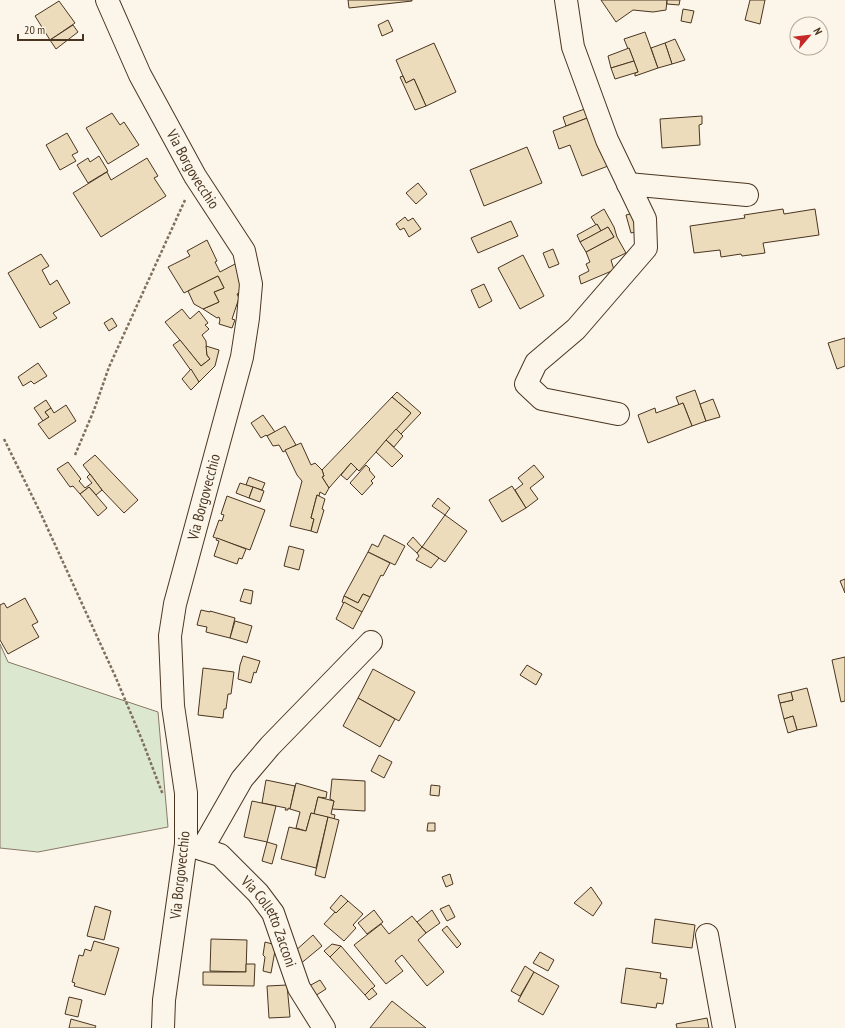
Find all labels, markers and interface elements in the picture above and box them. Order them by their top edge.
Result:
scale bar [18,16,83,42]
north arrow [789,16,829,56]
text: 20 m [24,22,45,37]
text: N [810,25,825,37]
street label: Via Borgovecchio [162,125,224,212]
street label: Via Borgovecchio [183,452,224,543]
street label: Via Borgovecchio [165,830,194,921]
street label: Via Colletto Zacconi [237,871,301,970]

